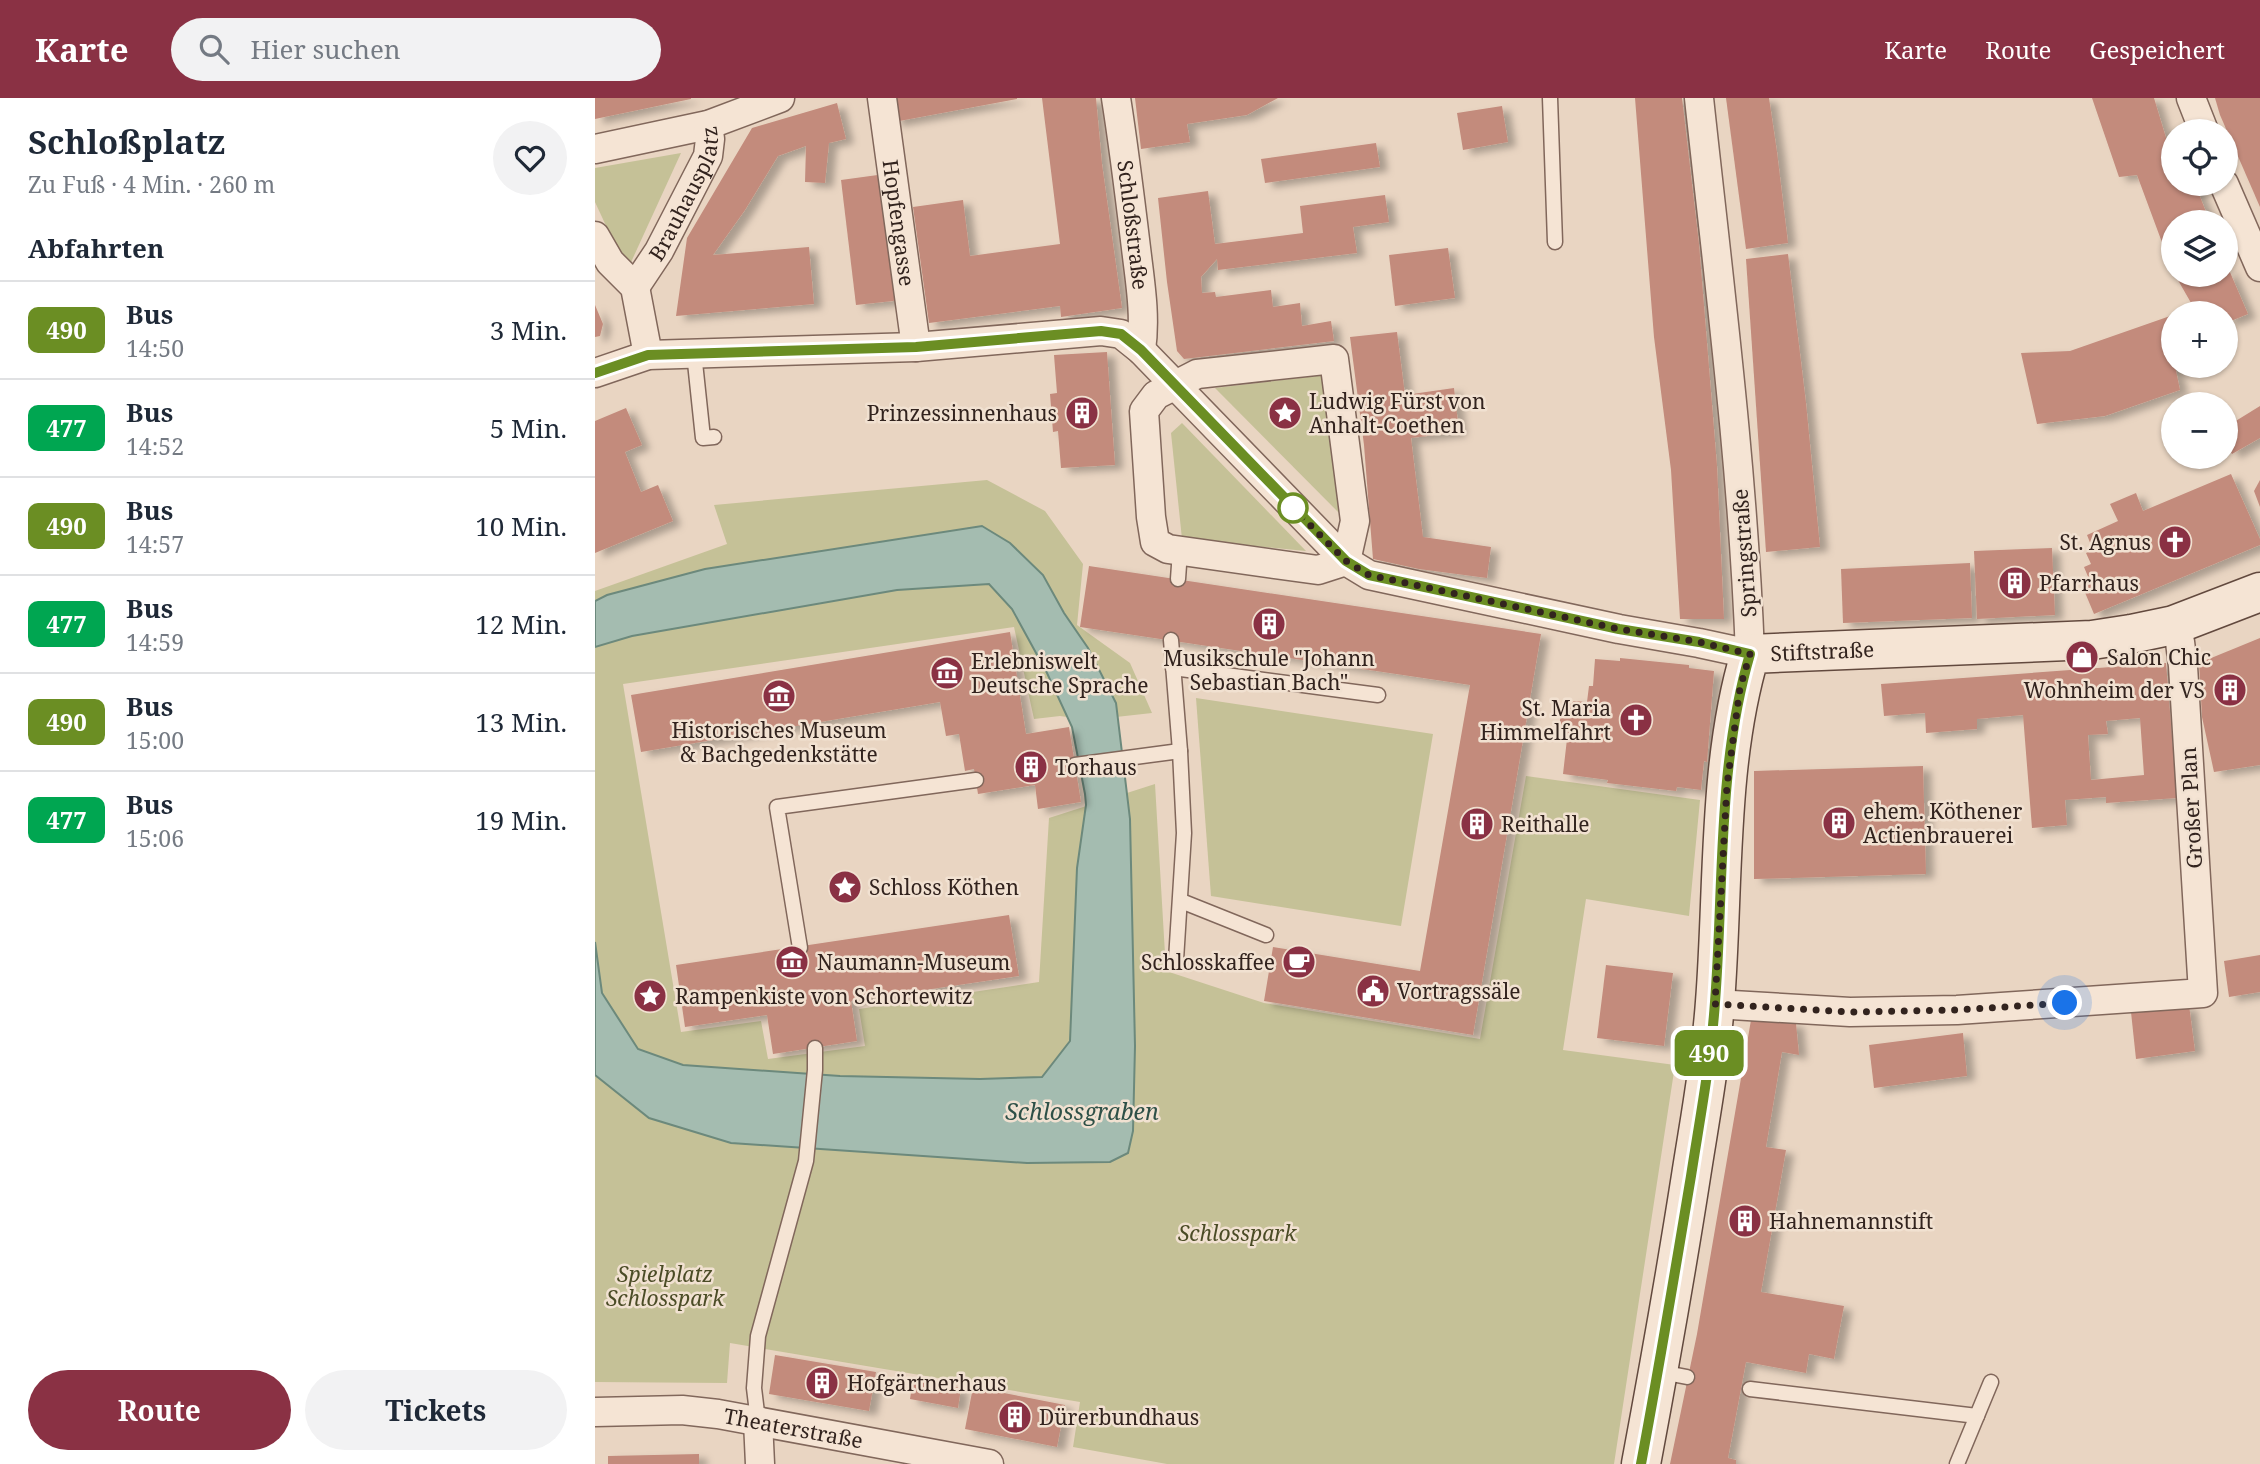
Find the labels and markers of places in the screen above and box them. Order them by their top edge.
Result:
place label: Ludwig Fürst von Anhalt-Coethen [1309,387,1486,439]
building icon: Prinzessinnenhaus [1063,394,1101,432]
place icon: Ludwig Fürst von Anhalt-Coethen [1266,394,1304,432]
place label: Prinzessinnenhaus [867,399,1057,427]
unlabelled marker [1278,493,1308,523]
church icon: St. Agnus [2156,523,2194,561]
place label: St. Agnus [2059,528,2151,556]
building icon: Pfarrhaus [1996,564,2034,602]
place label: Pfarrhaus [2039,569,2139,597]
building icon: Musikschule "Johann Sebastian Bach" [1250,605,1288,643]
shop icon: Salon Chic [2063,638,2101,676]
place label: Salon Chic [2107,643,2211,671]
place label: Musikschule "Johann Sebastian Bach" [1163,644,1375,696]
place label: Erlebniswelt Deutsche Sprache [971,647,1149,699]
museum icon: Erlebniswelt Deutsche Sprache [928,654,966,692]
building icon: Wohnheim der VS [2211,671,2249,709]
place label: Wohnheim der VS [2024,676,2205,704]
museum icon: Historisches Museum & Bachgedenkstätte [760,677,798,715]
place label: St. Maria Himmelfahrt [1480,694,1611,746]
church icon: St. Maria Himmelfahrt [1617,701,1655,739]
place label: Historisches Museum & Bachgedenkstätte [671,716,887,768]
building icon: Torhaus [1012,748,1050,786]
place label: Torhaus [1055,753,1137,781]
place label: ehem. Köthener Actienbrauerei [1863,797,2022,849]
building icon: ehem. Köthener Actienbrauerei [1820,804,1858,842]
building icon: Reithalle [1458,805,1496,843]
place label: Reithalle [1501,810,1590,838]
place icon: Schloss Köthen [826,868,864,906]
place label: Schloss Köthen [869,873,1019,901]
museum icon: Naumann-Museum [773,943,811,981]
cafe icon: Schlosskaffee [1280,943,1318,981]
place label: Naumann-Museum [817,948,1011,976]
place label: Schlosskaffee [1141,948,1275,976]
public building icon: Vortragssäle [1354,972,1392,1010]
place icon: Rampenkiste von Schortewitz [631,977,669,1015]
place label: Vortragssäle [1397,977,1520,1005]
place label: Rampenkiste von Schortewitz [675,982,973,1010]
building icon: Hahnemannstift [1726,1202,1764,1240]
place label: Hahnemannstift [1769,1207,1933,1235]
building icon: Hofgärtnerhaus [803,1364,841,1402]
place label: Hofgärtnerhaus [847,1369,1007,1397]
building icon: Dürerbundhaus [996,1398,1034,1436]
place label: Dürerbundhaus [1039,1403,1199,1431]

